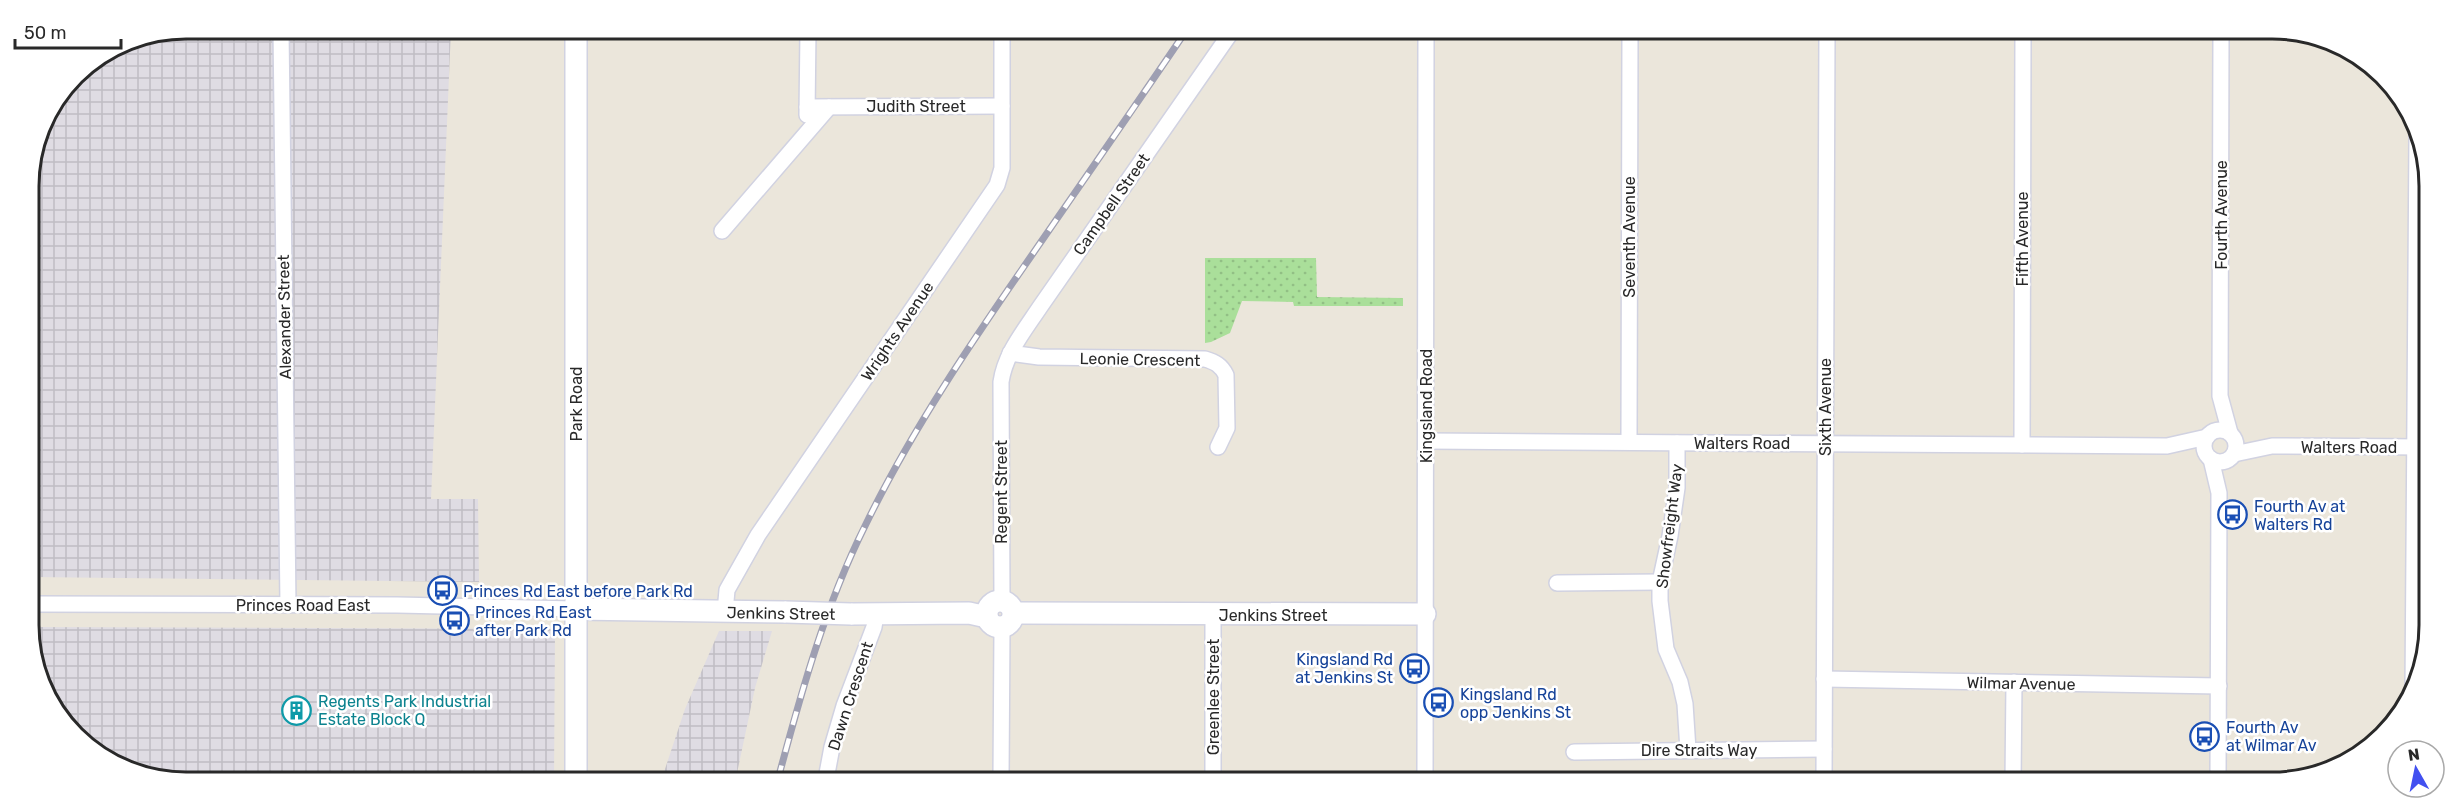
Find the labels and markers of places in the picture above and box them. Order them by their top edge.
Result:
place label: Fourth Av at Walters Rd [2254,497,2345,534]
bus stop icon: Fourth Av at Walters Rd [2217,499,2249,531]
bus stop icon: Princes Rd East before Park Rd [426,575,458,607]
place label: Princes Rd East before Park Rd [463,582,693,601]
place label: Princes Rd East after Park Rd [475,603,592,640]
bus stop icon: Princes Rd East after Park Rd [438,605,470,637]
place label: Kingsland Rd at Jenkins St [1295,650,1393,687]
bus stop icon: Kingsland Rd at Jenkins St [1398,652,1430,684]
place label: Kingsland Rd opp Jenkins St [1460,685,1571,722]
bus stop icon: Kingsland Rd opp Jenkins St [1423,687,1455,719]
place label: Regents Park Industrial Estate Block Q [318,692,491,729]
building icon: Regents Park Industrial Estate Block Q [281,694,313,726]
place label: Fourth Av at Wilmar Av [2226,718,2317,755]
bus stop icon: Fourth Av at Wilmar Av [2189,720,2221,752]

